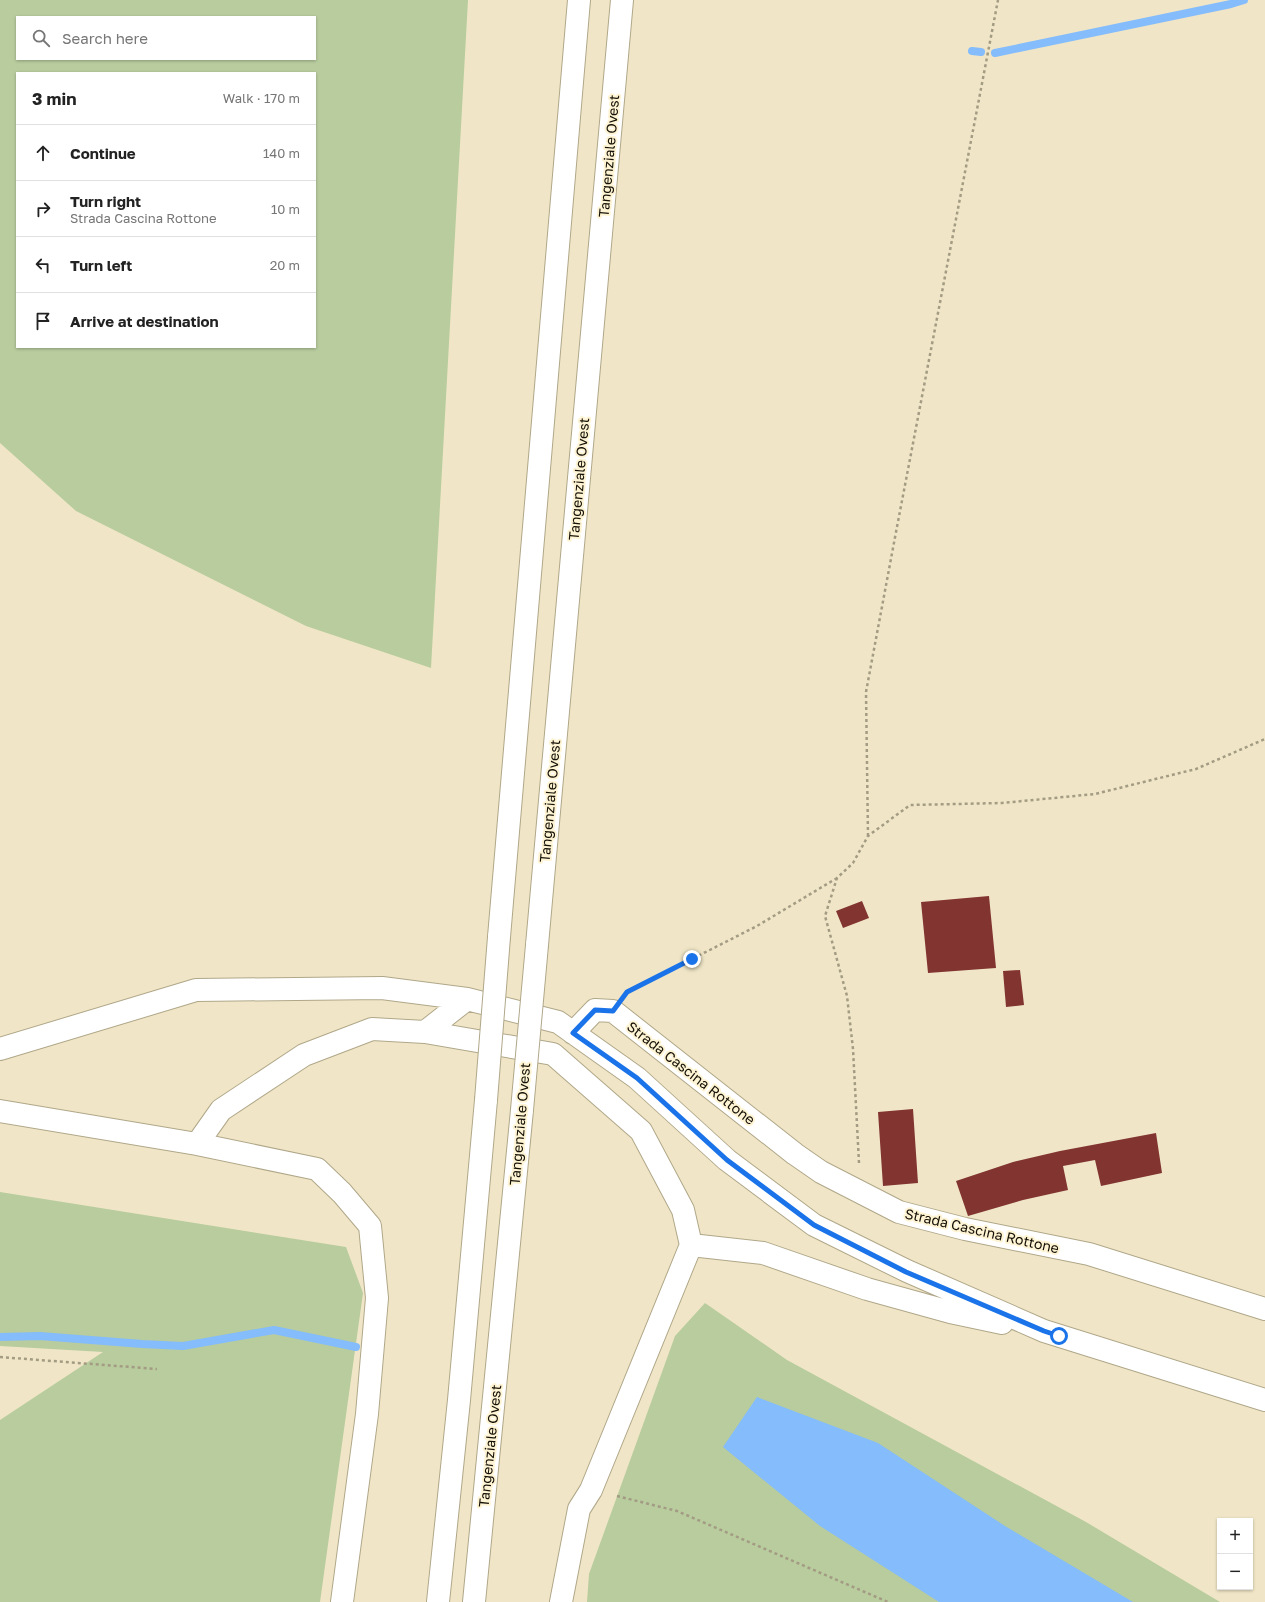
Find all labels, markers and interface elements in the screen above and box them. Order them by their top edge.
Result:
search box [16,16,316,60]
icon: search [30,27,52,49]
text: Search here [62,29,148,47]
text: 3 min [32,88,76,109]
text: Walk · 170 m [223,90,300,106]
street label: Tangenziale Ovest [595,94,622,218]
icon: ahead [32,142,54,164]
text: Continue [70,144,136,162]
text: 140 m [263,145,300,161]
text: Turn right [70,192,141,210]
icon: right [32,198,54,220]
text: 10 m [271,201,300,217]
text: Strada Cascina Rottone [70,210,216,226]
icon: left [32,254,54,276]
text: Turn left [70,256,132,274]
text: 20 m [270,257,300,273]
icon: arrive [32,310,54,332]
text: Arrive at destination [70,312,219,330]
street label: Tangenziale Ovest [565,417,592,541]
street label: Tangenziale Ovest [536,739,563,863]
route end [683,950,701,968]
street label: Strada Cascina Rottone [624,1017,759,1128]
street label: Tangenziale Ovest [506,1062,533,1186]
street label: Strada Cascina Rottone [903,1204,1061,1257]
route start [1050,1327,1068,1345]
street label: Tangenziale Ovest [475,1384,504,1508]
map controls [1217,1518,1253,1590]
button: + [1217,1518,1253,1554]
button: − [1217,1554,1253,1590]

